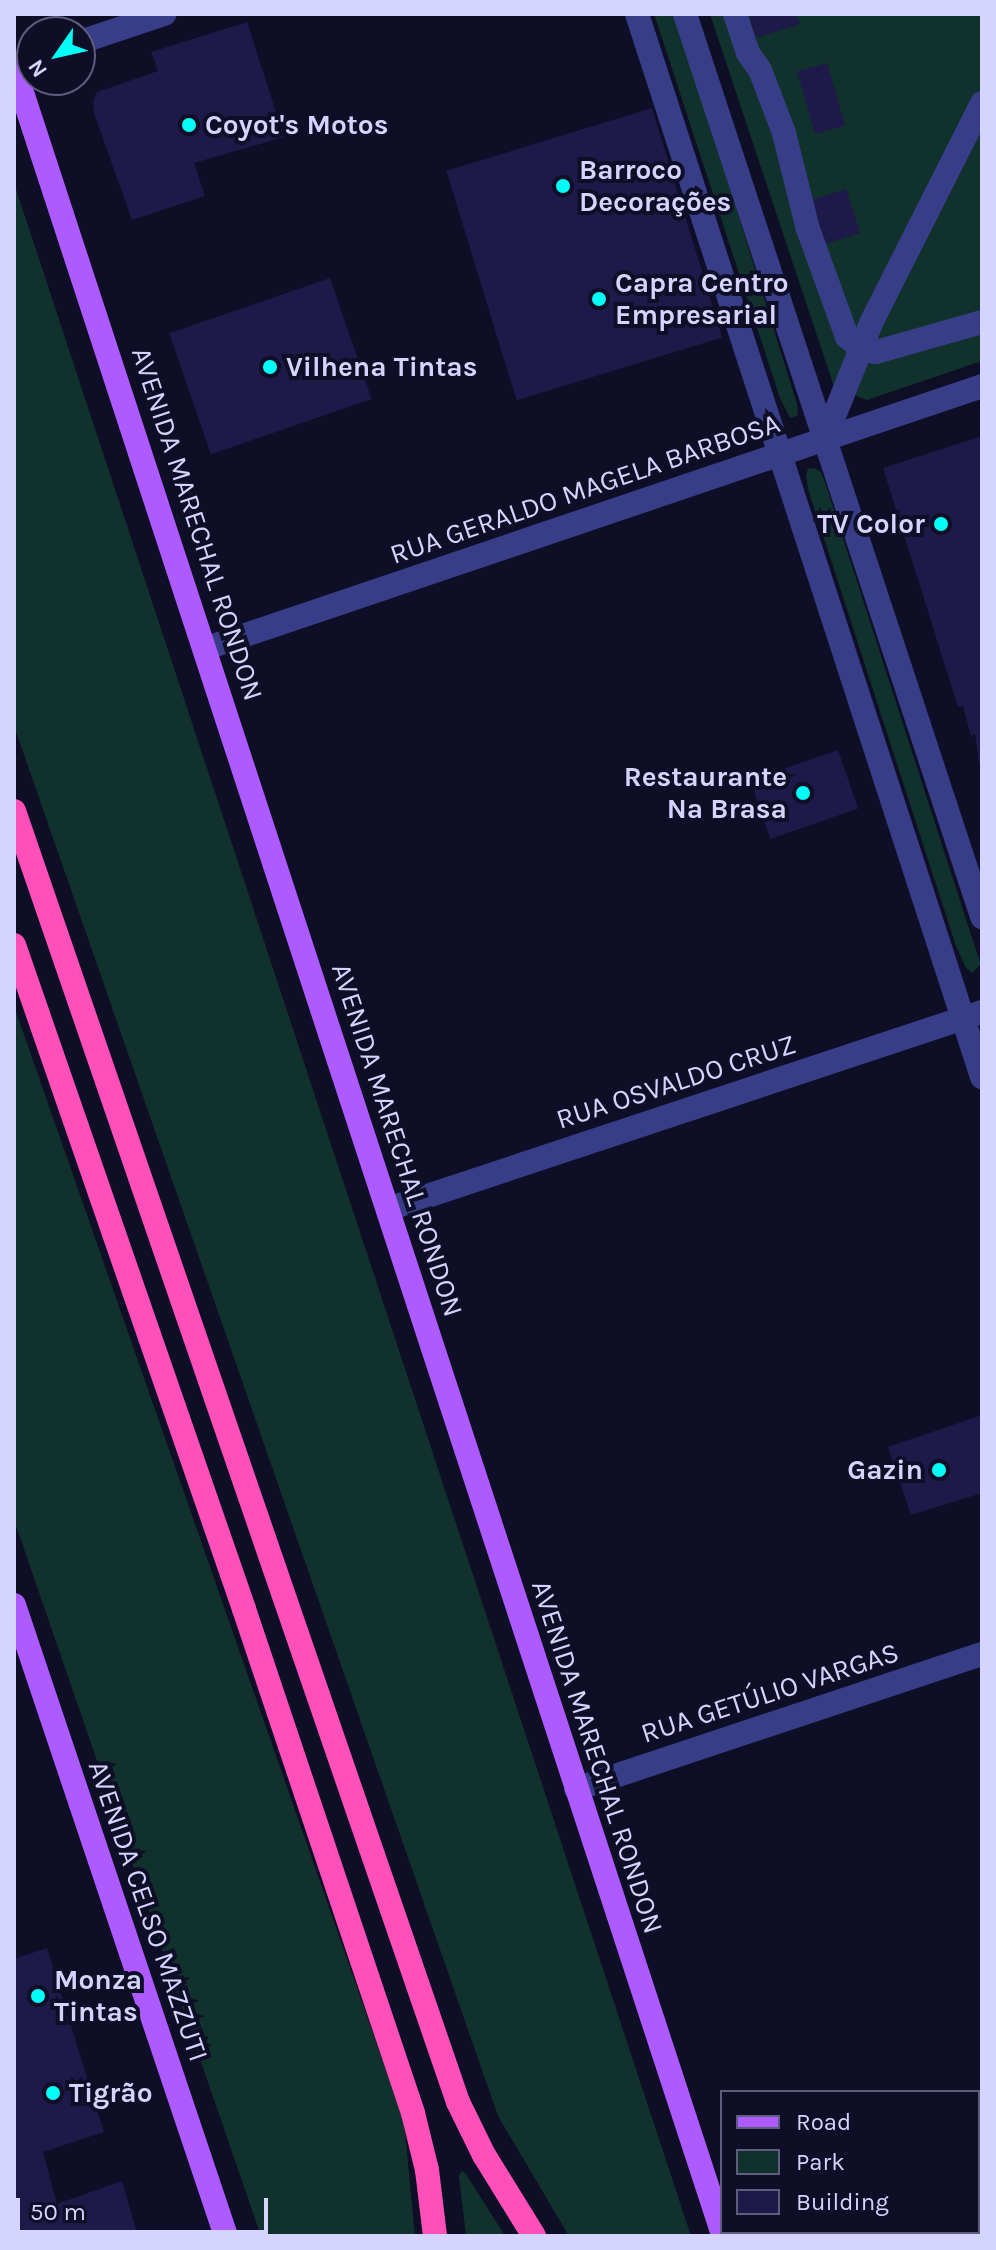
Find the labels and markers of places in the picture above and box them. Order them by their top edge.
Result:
place label: Coyot's Motos [205,108,388,142]
marker: Coyot's Motos [180,116,198,134]
place label: Barroco Decorações [579,153,731,219]
marker: Barroco Decorações [554,177,572,195]
place label: Capra Centro Empresarial [615,266,789,332]
marker: Capra Centro Empresarial [590,290,608,308]
place label: Vilhena Tintas [286,350,477,384]
marker: Vilhena Tintas [261,358,279,376]
place label: TV Color [817,507,925,541]
marker: TV Color [932,515,950,533]
place label: Restaurante Na Brasa [624,760,787,826]
marker: Restaurante Na Brasa [794,784,812,802]
place label: Gazin [847,1453,923,1487]
marker: Gazin [930,1461,948,1479]
place label: Monza Tintas [54,1963,142,2029]
marker: Monza Tintas [29,1987,47,2005]
place label: Tigrão [69,2076,153,2110]
marker: Tigrão [44,2084,62,2102]

